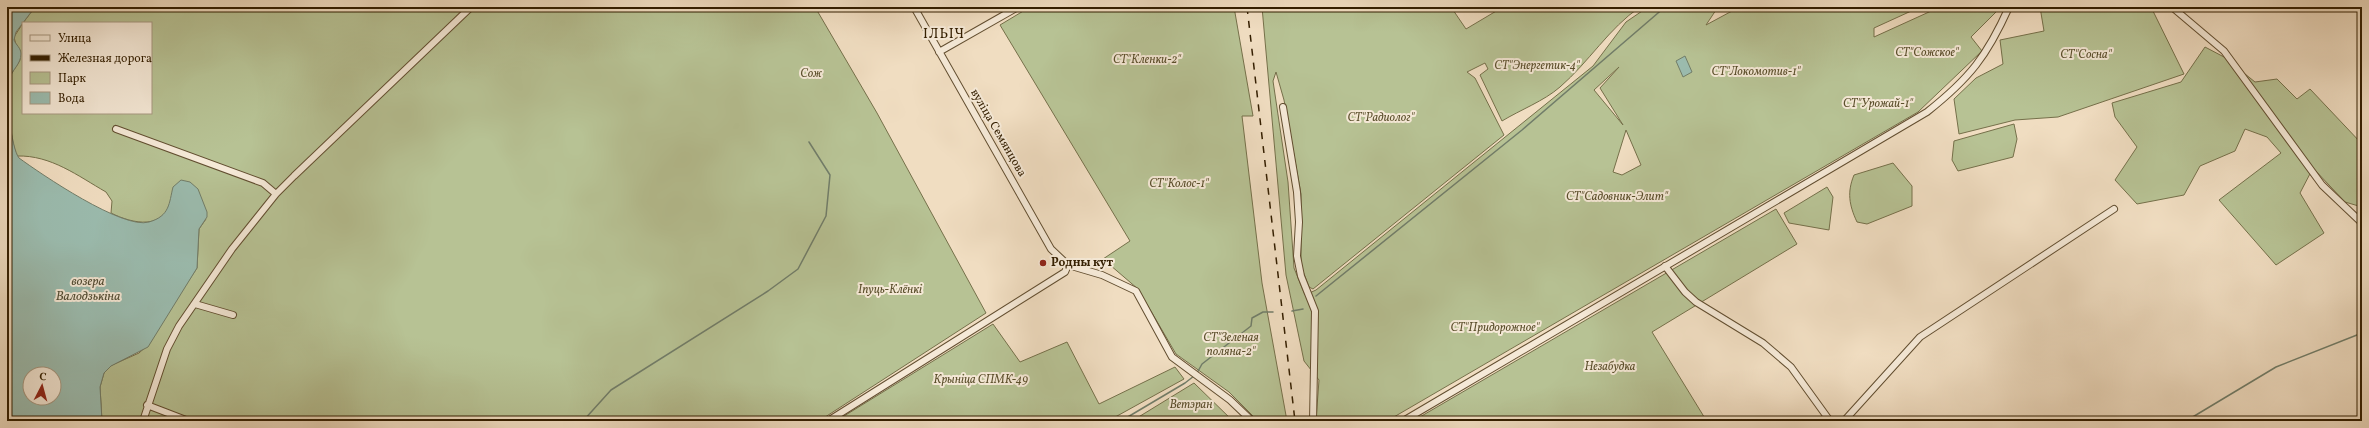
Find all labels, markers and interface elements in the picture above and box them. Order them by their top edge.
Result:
legend [22,22,152,114]
district label: ІЛЬІЧ [923,25,965,44]
text: Улица [58,31,91,47]
park label: СТ"Сожское" [1895,45,1960,61]
park label: СТ"Сосна" [2060,47,2113,63]
text: Железная дорога [58,51,152,67]
park label: СТ"Кленки-2" [1113,52,1182,68]
park label: СТ"Энергетик-4" [1494,58,1581,74]
park label: СТ"Локомотив-1" [1712,64,1801,80]
park label: Сож [800,66,822,82]
text: Парк [58,71,86,87]
street label: вуліца Семянцова [966,86,1030,180]
text: Вода [58,91,85,107]
park label: СТ"Урожай-1" [1843,96,1914,112]
park label: СТ"Радиолог" [1347,110,1416,126]
park label: СТ"Колос-1" [1149,176,1210,192]
park label: СТ"Садовник-Элит" [1566,189,1669,205]
place label: Родны кут [1051,255,1114,271]
marker: Родны кут [1038,258,1048,268]
water label: возера Валодзькіна [56,273,120,306]
park label: Іпуць-Клёнкі [858,282,923,298]
park label: СТ"Придорожное" [1450,320,1541,336]
park label: СТ"Зеленая поляна-2" [1203,330,1259,360]
park label: Незабудка [1584,359,1636,375]
north arrow [22,366,62,406]
text: С [39,370,47,385]
park label: Крыніца СПМК-49 [933,372,1029,388]
park label: Ветэран [1170,397,1212,413]

